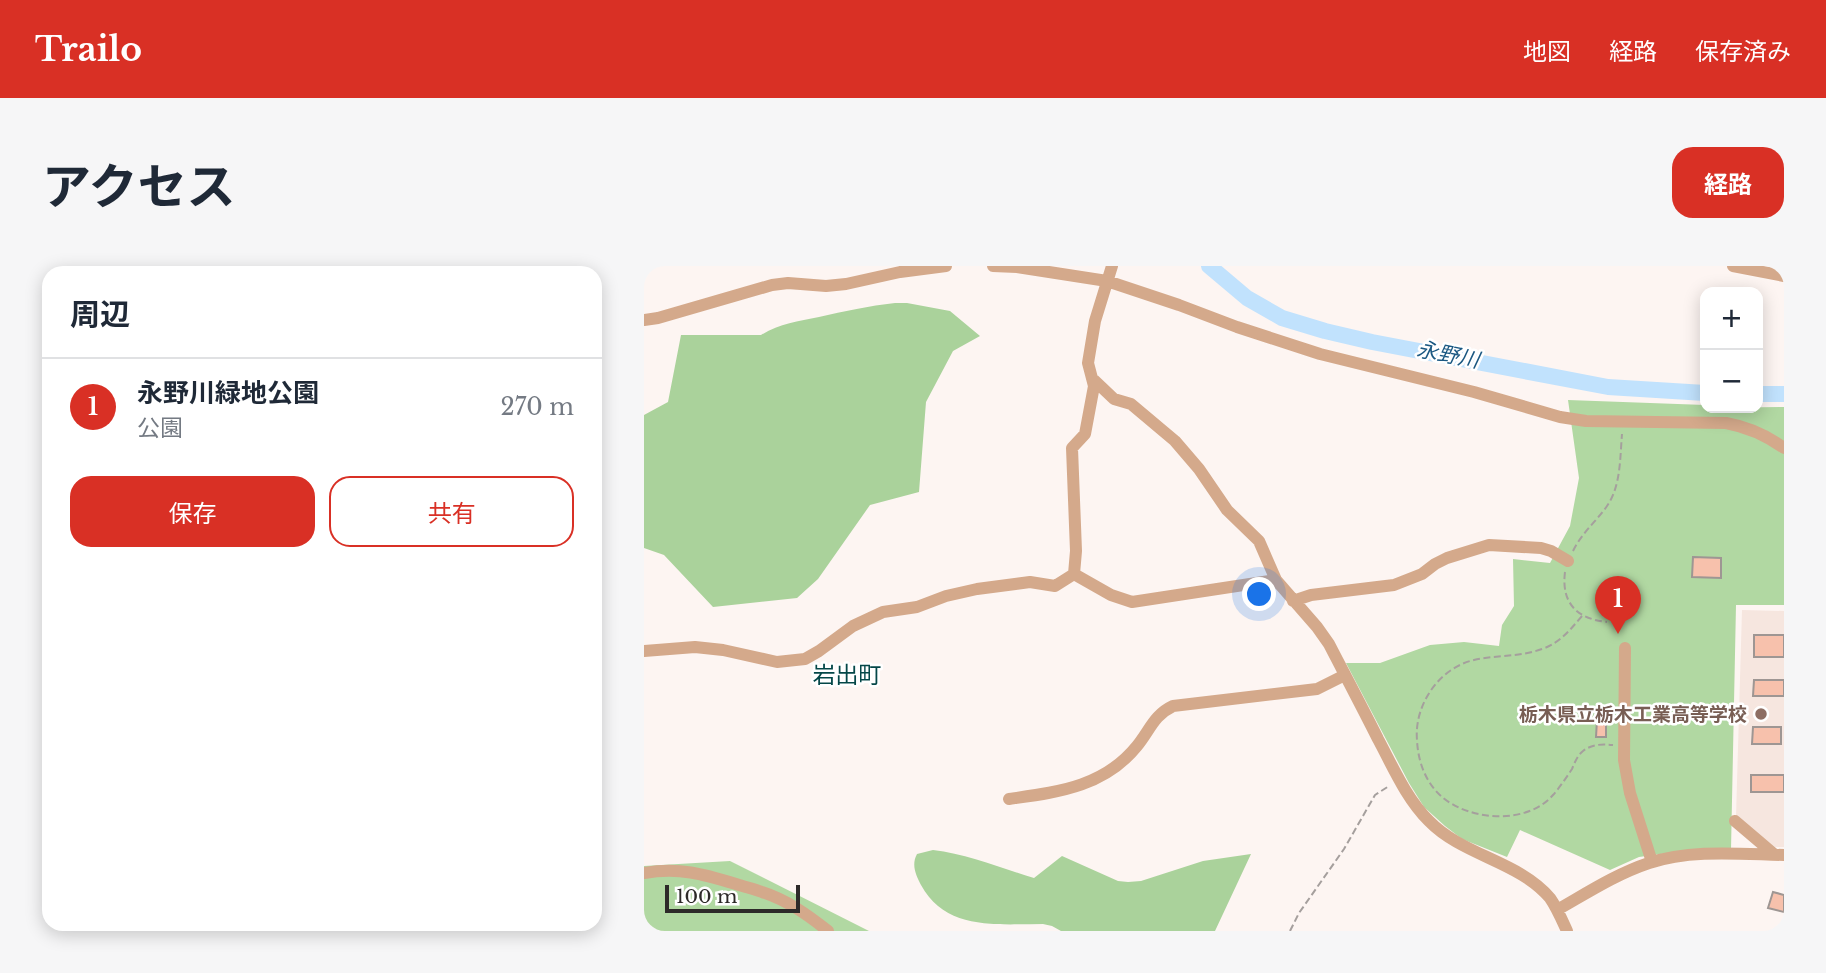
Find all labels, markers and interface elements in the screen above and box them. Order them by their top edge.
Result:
text: Trailo [35,29,142,70]
text: 地図 [1523,37,1571,66]
text: 経路 [1609,37,1657,66]
text: 保存済み [1695,37,1791,66]
button: 経路 [1672,147,1784,218]
text: アクセス [42,156,236,217]
map controls [1700,287,1763,413]
button: + [1700,287,1763,350]
text: 周辺 [70,296,130,333]
water label: 永野川 [1415,336,1483,374]
button: − [1700,350,1763,413]
text: 永野川緑地公園 [137,377,319,409]
text: 1 [88,393,98,421]
text: 270 m [501,393,574,421]
text: 公園 [137,414,183,442]
button: 保存 [70,476,315,547]
button: 共有 [329,476,574,547]
pin: 1 [1595,576,1641,634]
your location [1242,577,1276,611]
district label: 岩出町 [813,661,882,689]
place label: 栃木県立栃木工業高等学校 [1519,703,1747,726]
marker: 栃木県立栃木工業高等学校 [1753,706,1769,722]
scale bar [665,882,800,914]
text: 100 m [676,885,737,908]

